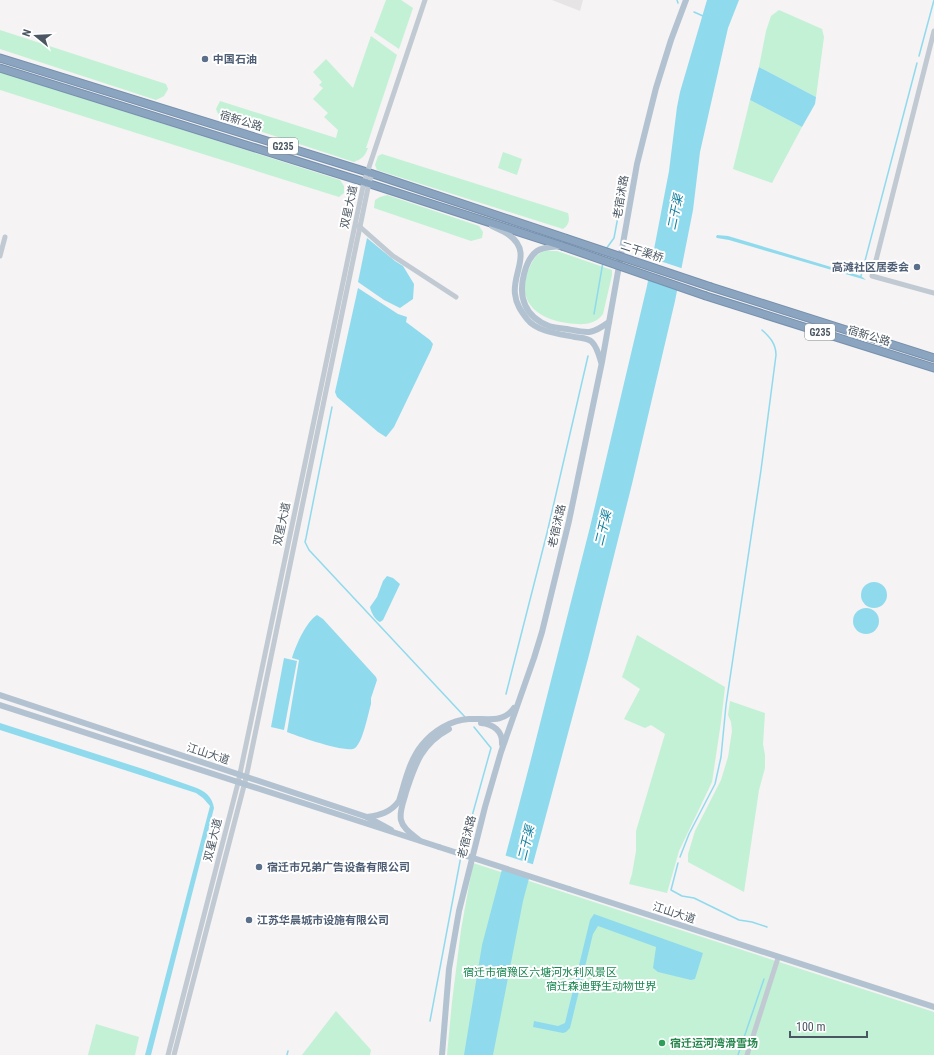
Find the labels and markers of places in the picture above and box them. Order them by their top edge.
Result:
place label: 中国石油 [213,53,257,66]
marker: 中国石油 [200,54,210,64]
place label: 高滩社区居委会 [832,261,909,274]
marker: 高滩社区居委会 [912,262,922,272]
place label: 宿迁市兄弟广告设备有限公司 [267,861,410,874]
marker: 宿迁市兄弟广告设备有限公司 [254,862,264,872]
place label: 江苏华晨城市设施有限公司 [257,914,389,927]
marker: 江苏华晨城市设施有限公司 [244,915,254,925]
place label: 宿迁运河湾滑雪场 [670,1037,758,1050]
marker: 宿迁运河湾滑雪场 [657,1038,667,1048]

